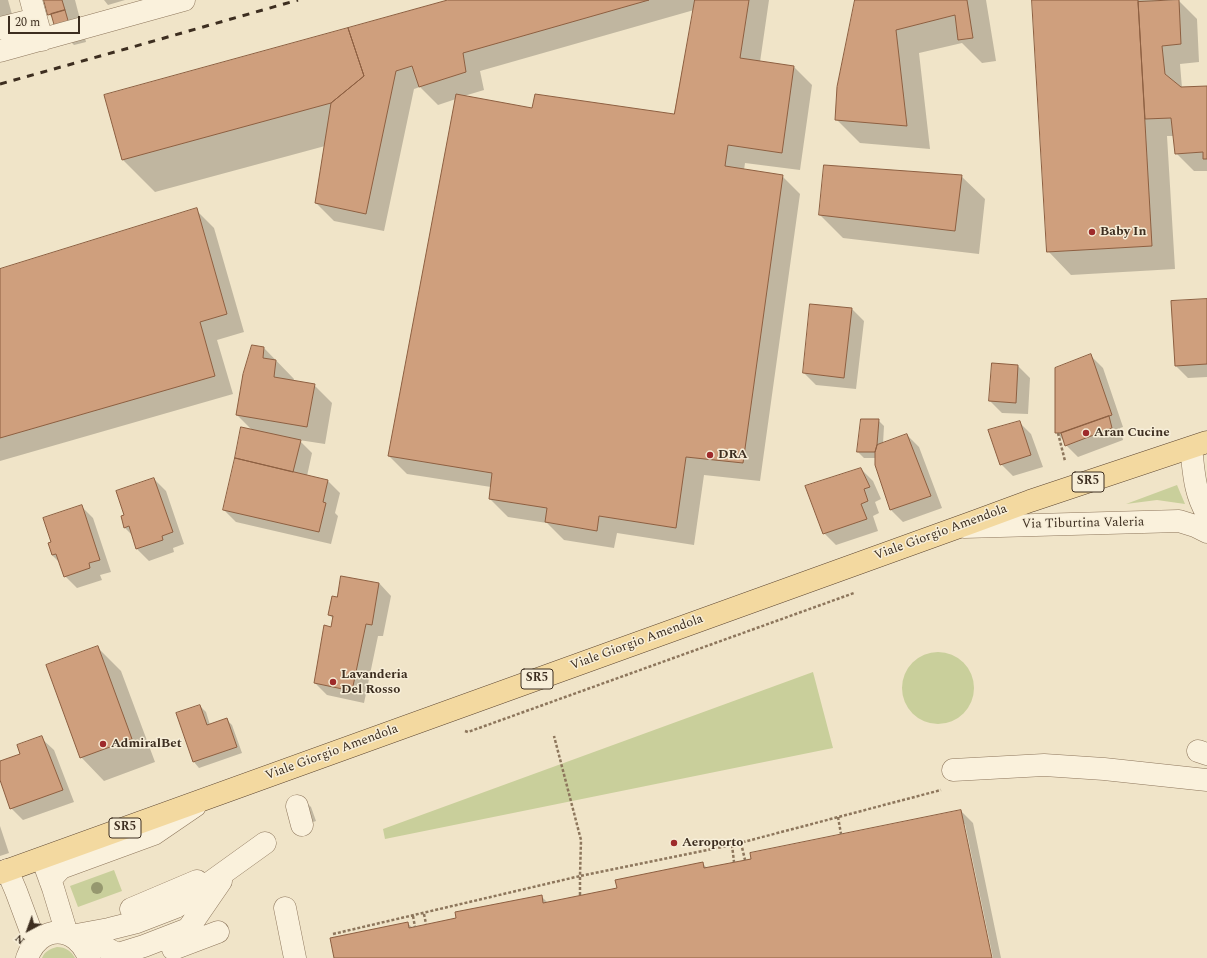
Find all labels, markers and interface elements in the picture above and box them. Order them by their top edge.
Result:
scale bar [10,8,82,34]
text: 20 m [15,13,40,32]
place label: Baby In [1100,224,1146,240]
marker: Baby In [1087,227,1097,237]
place label: Aran Cucine [1094,425,1170,441]
marker: Aran Cucine [1081,428,1091,438]
place label: DRA [718,447,748,463]
marker: DRA [705,450,715,460]
road number: SR5 [1072,472,1104,492]
street label: Viale Giorgio Amendola [872,502,1010,564]
street label: Via Tiburtina Valeria [1022,515,1144,533]
street label: Viale Giorgio Amendola [568,612,706,674]
place label: Lavanderia Del Rosso [341,667,408,698]
road number: SR5 [521,669,553,689]
marker: Lavanderia Del Rosso [328,677,338,687]
street label: Viale Giorgio Amendola [263,722,401,784]
place label: AdmiralBet [111,736,182,752]
marker: AdmiralBet [98,739,108,749]
road number: SR5 [109,818,141,838]
place label: Aeroporto [682,835,743,851]
marker: Aeroporto [669,838,679,848]
north arrow [8,910,48,950]
text: N [11,930,29,949]

